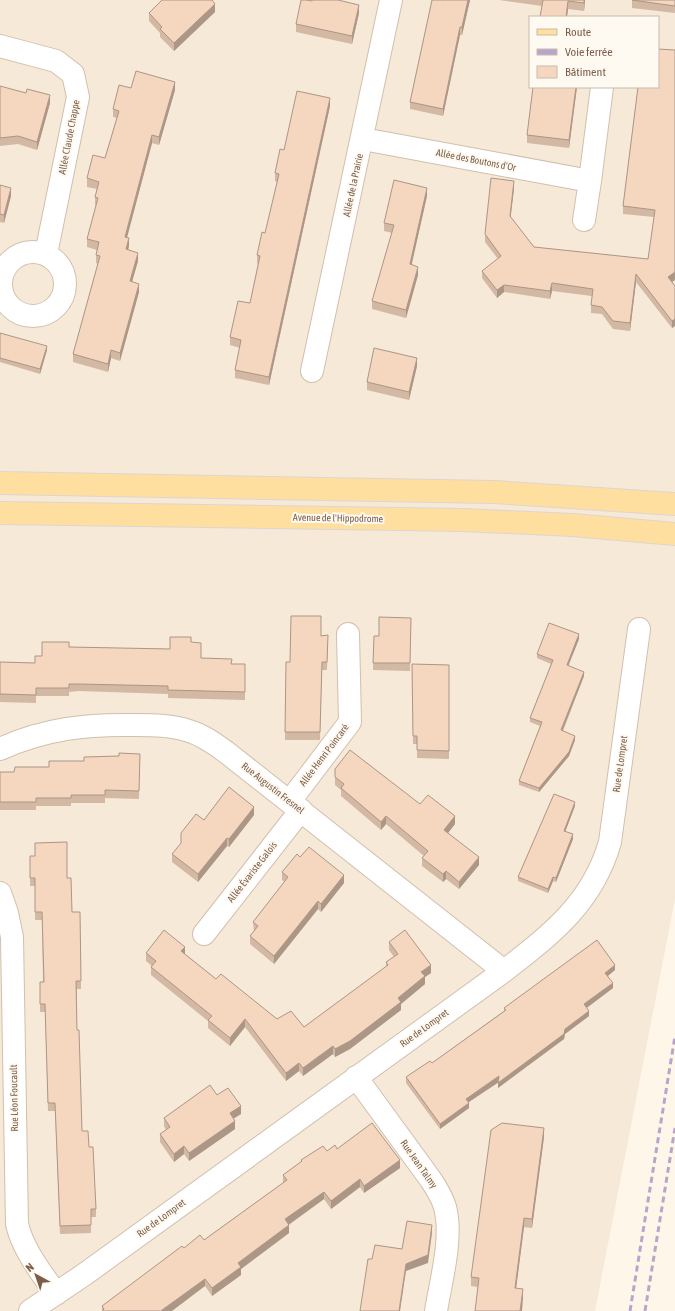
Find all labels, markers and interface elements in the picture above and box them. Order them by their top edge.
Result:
legend [529,16,659,88]
text: Route [565,25,591,39]
text: Voie ferrée [565,45,613,59]
text: Bâtiment [565,65,606,79]
street label: Allée Claude Chappe [56,98,82,175]
street label: Allée des Boutons d'Or [435,147,518,173]
street label: Allée de la Prairie [341,152,365,218]
street label: Avenue de l'Hippodrome [293,512,384,524]
street label: Allée Henri Poincaré [297,721,351,788]
street label: Rue de Lompret [611,735,629,793]
street label: Rue Augustin Fresnel [240,760,307,816]
street label: Allée Évariste Galois [225,839,279,905]
street label: Rue de Lompret [398,1007,450,1049]
street label: Rue Léon Foucault [8,1064,20,1132]
street label: Rue Jean Talmy [398,1138,440,1190]
street label: Rue de Lompret [135,1197,187,1239]
north arrow [16,1255,56,1295]
text: N [23,1261,36,1274]

